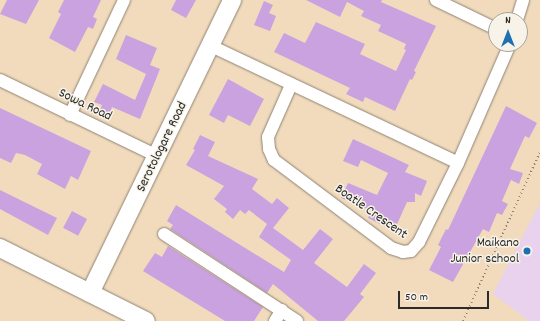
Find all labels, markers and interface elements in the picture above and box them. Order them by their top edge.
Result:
north arrow [488,12,528,52]
text: N [505,13,511,29]
street label: Sowa Road [56,85,114,125]
street label: Serotologare Road [133,99,191,195]
street label: Boatle Crescent [331,181,411,243]
place label: Maikano Junior school [450,235,519,268]
marker: Maikano Junior school [522,246,532,256]
scale bar [400,283,491,309]
text: 50 m [405,289,428,306]

